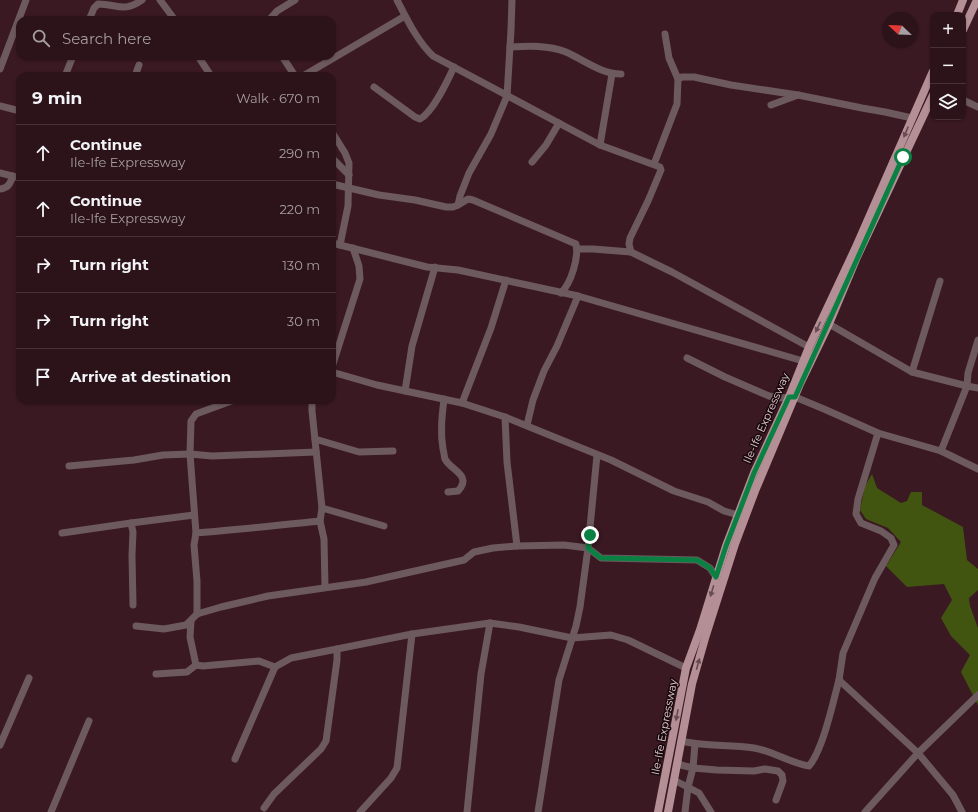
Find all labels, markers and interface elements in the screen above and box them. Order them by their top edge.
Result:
north arrow [882,12,918,48]
map controls [930,12,966,120]
button: + [930,12,966,48]
search box [16,16,336,60]
icon: search [30,27,52,49]
text: Search here [62,29,151,48]
button: − [930,48,966,84]
button: layers [930,84,966,120]
text: 9 min [32,88,82,108]
text: Walk · 670 m [236,90,320,106]
one-way arrow [902,127,908,139]
text: Continue [70,135,142,154]
icon: ahead [32,142,54,164]
text: 290 m [279,145,320,161]
route start [894,148,912,166]
text: Ile-Ife Expressway [70,154,185,170]
text: Continue [70,191,142,210]
icon: ahead [32,198,54,220]
text: 220 m [279,201,320,217]
text: Ile-Ife Expressway [70,210,185,226]
icon: right [32,254,54,276]
text: Turn right [70,255,149,274]
text: 130 m [282,257,320,273]
icon: right [32,310,54,332]
text: Turn right [70,311,149,330]
text: 30 m [287,313,320,329]
one-way arrow [815,322,821,333]
icon: arrive [32,366,54,388]
text: Arrive at destination [70,367,231,386]
street label: Ile-Ife Expressway [740,371,792,465]
route end [581,526,599,544]
one-way arrow [709,585,715,597]
one-way arrow [695,658,701,670]
street label: Ile-Ife Expressway [648,678,680,776]
one-way arrow [673,709,679,721]

